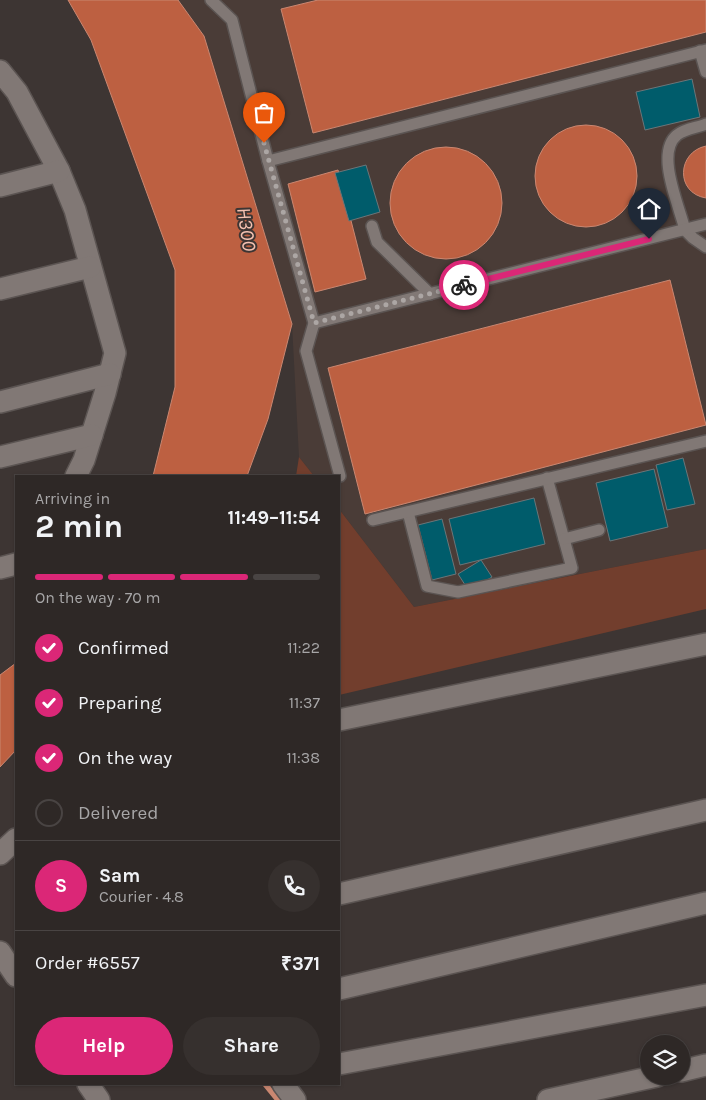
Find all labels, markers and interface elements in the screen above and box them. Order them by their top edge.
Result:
pin [243,92,285,143]
icon: bag [250,99,278,127]
pin [628,188,670,239]
icon: home [635,195,663,223]
water label: H300 [232,206,261,253]
courier [439,260,489,310]
icon: bike [450,271,478,299]
text: Arriving in [35,489,110,508]
text: 11:49–11:54 [227,507,320,529]
text: 2 min [35,508,123,545]
text: On the way · 70 m [35,588,161,607]
icon: check [35,634,63,662]
text: Confirmed [78,637,169,659]
text: 11:22 [287,638,320,657]
icon: check [35,689,63,717]
text: Preparing [78,692,161,714]
text: 11:37 [289,693,320,712]
icon: check [35,744,63,772]
text: On the way [78,747,172,769]
text: 11:38 [286,748,320,767]
text: Delivered [78,802,158,824]
button: phone [268,860,320,912]
text: Sam [99,865,140,887]
text: S [55,875,67,897]
text: Courier · 4.8 [99,887,184,906]
text: Order #6557 [35,952,140,974]
text: ₹371 [281,953,320,975]
button: Help [35,1017,173,1075]
button: Share [183,1017,320,1075]
map controls [640,1035,690,1085]
button: layers [640,1035,690,1085]

